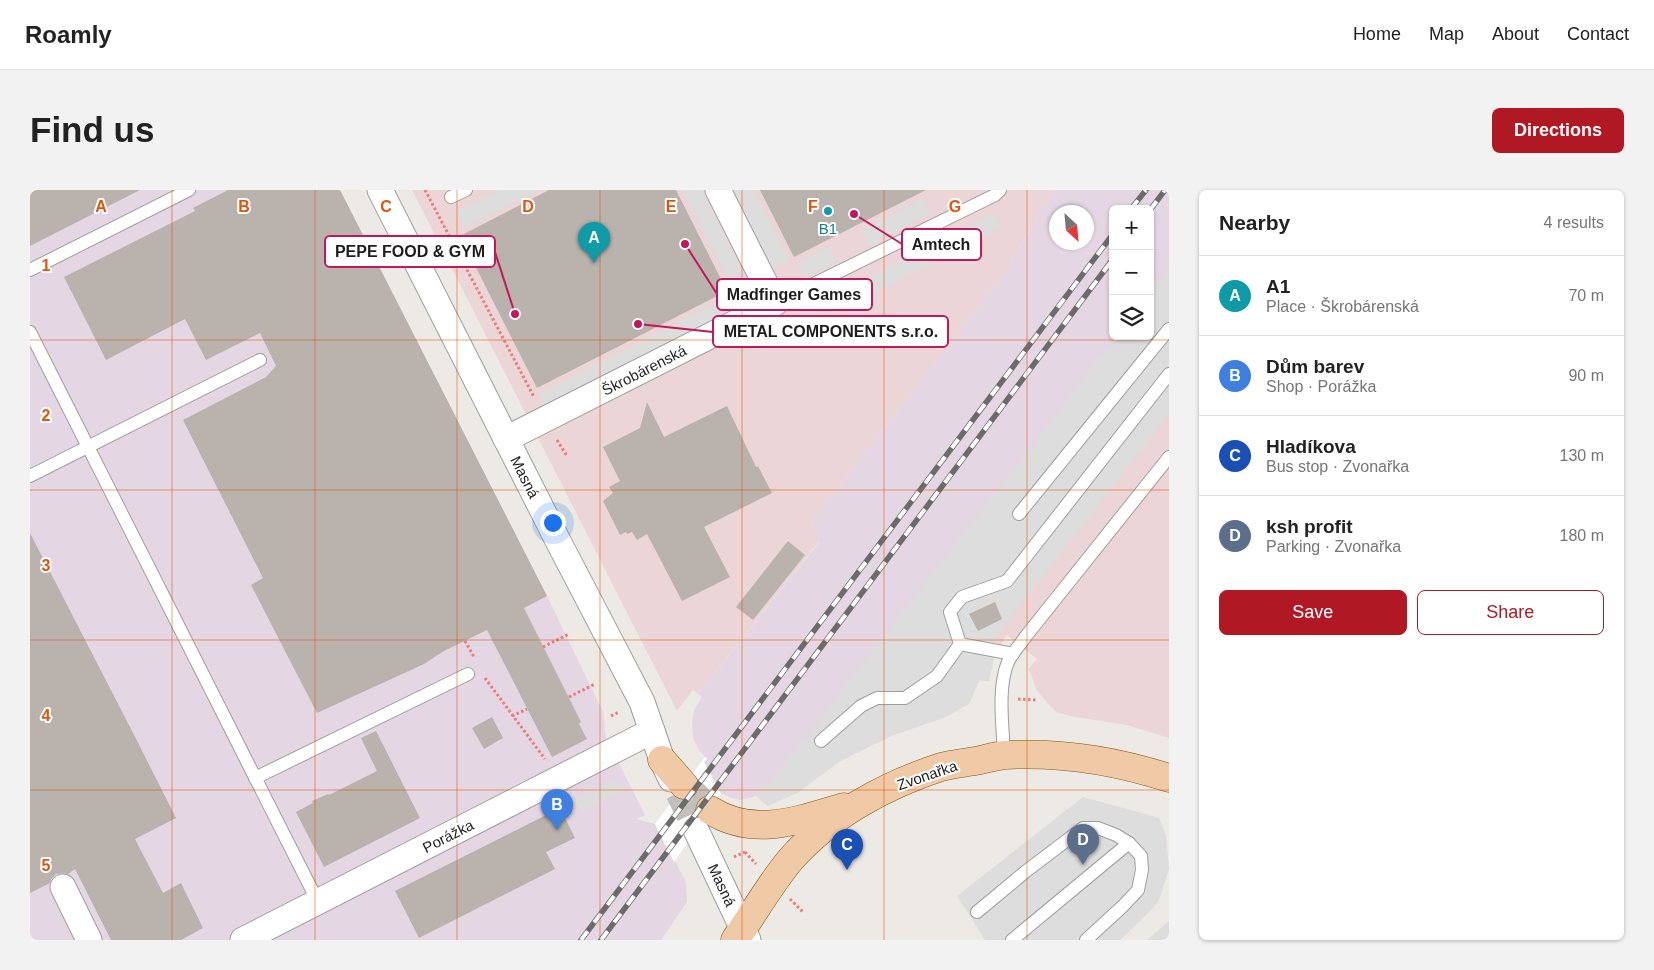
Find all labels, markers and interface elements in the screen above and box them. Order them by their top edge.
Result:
text: Roamly [25,21,112,48]
text: Home [1353,24,1401,44]
text: Map [1429,24,1464,44]
text: About [1492,24,1539,44]
text: Contact [1567,24,1629,44]
button: Directions [1492,108,1624,153]
text: Find us [30,110,154,149]
text: A [95,198,107,215]
text: B [238,198,250,215]
text: C [380,198,392,215]
text: D [522,198,534,215]
text: E [666,198,677,215]
text: F [808,198,818,215]
text: G [949,198,961,215]
marker: B1 [822,205,834,217]
north arrow [1049,205,1094,250]
map controls [1109,205,1154,340]
button: + [1109,205,1154,250]
text: Nearby [1219,211,1290,234]
text: 4 results [1544,214,1604,231]
place label: B1 [819,220,837,237]
pin: A [578,222,610,263]
callout: Amtech [902,229,981,260]
callout: PEPE FOOD & GYM [325,236,495,267]
text: Amtech [912,236,970,253]
text: PEPE FOOD & GYM [335,243,485,260]
button: − [1109,250,1154,295]
text: 1 [42,257,51,274]
text: A1 [1266,276,1290,297]
callout: Madfinger Games [717,279,872,310]
text: Madfinger Games [727,286,861,303]
text: A [1229,287,1241,304]
text: 70 m [1568,287,1604,304]
button: layers [1109,295,1154,340]
text: Place · Škrobárenská [1266,298,1419,315]
callout: METAL COMPONENTS s.r.o. [713,316,948,347]
text: METAL COMPONENTS s.r.o. [724,323,938,340]
street label: Škrobárenská [599,341,690,399]
text: Dům barev [1266,356,1364,377]
text: B [1229,367,1241,384]
text: 90 m [1568,367,1604,384]
text: Shop · Porážka [1266,378,1376,395]
text: 2 [42,407,51,424]
text: Hladíkova [1266,436,1356,457]
text: C [1229,447,1241,464]
text: 130 m [1560,447,1604,464]
street label: Masná [507,453,543,501]
text: Bus stop · Zvonařka [1266,458,1409,475]
your location [540,510,566,536]
text: ksh profit [1266,516,1353,537]
text: D [1229,527,1241,544]
text: 180 m [1560,527,1604,544]
text: Parking · Zvonařka [1266,538,1401,555]
text: 3 [42,557,51,574]
button: Save [1219,590,1407,635]
button: Share [1417,590,1604,635]
text: 4 [42,707,51,724]
street label: Zvonařka [895,757,960,793]
pin: B [541,789,573,830]
street label: Porážka [420,816,477,856]
pin: D [1067,824,1099,865]
pin: C [831,829,863,870]
text: 5 [42,857,51,874]
street label: Masná [705,861,739,910]

